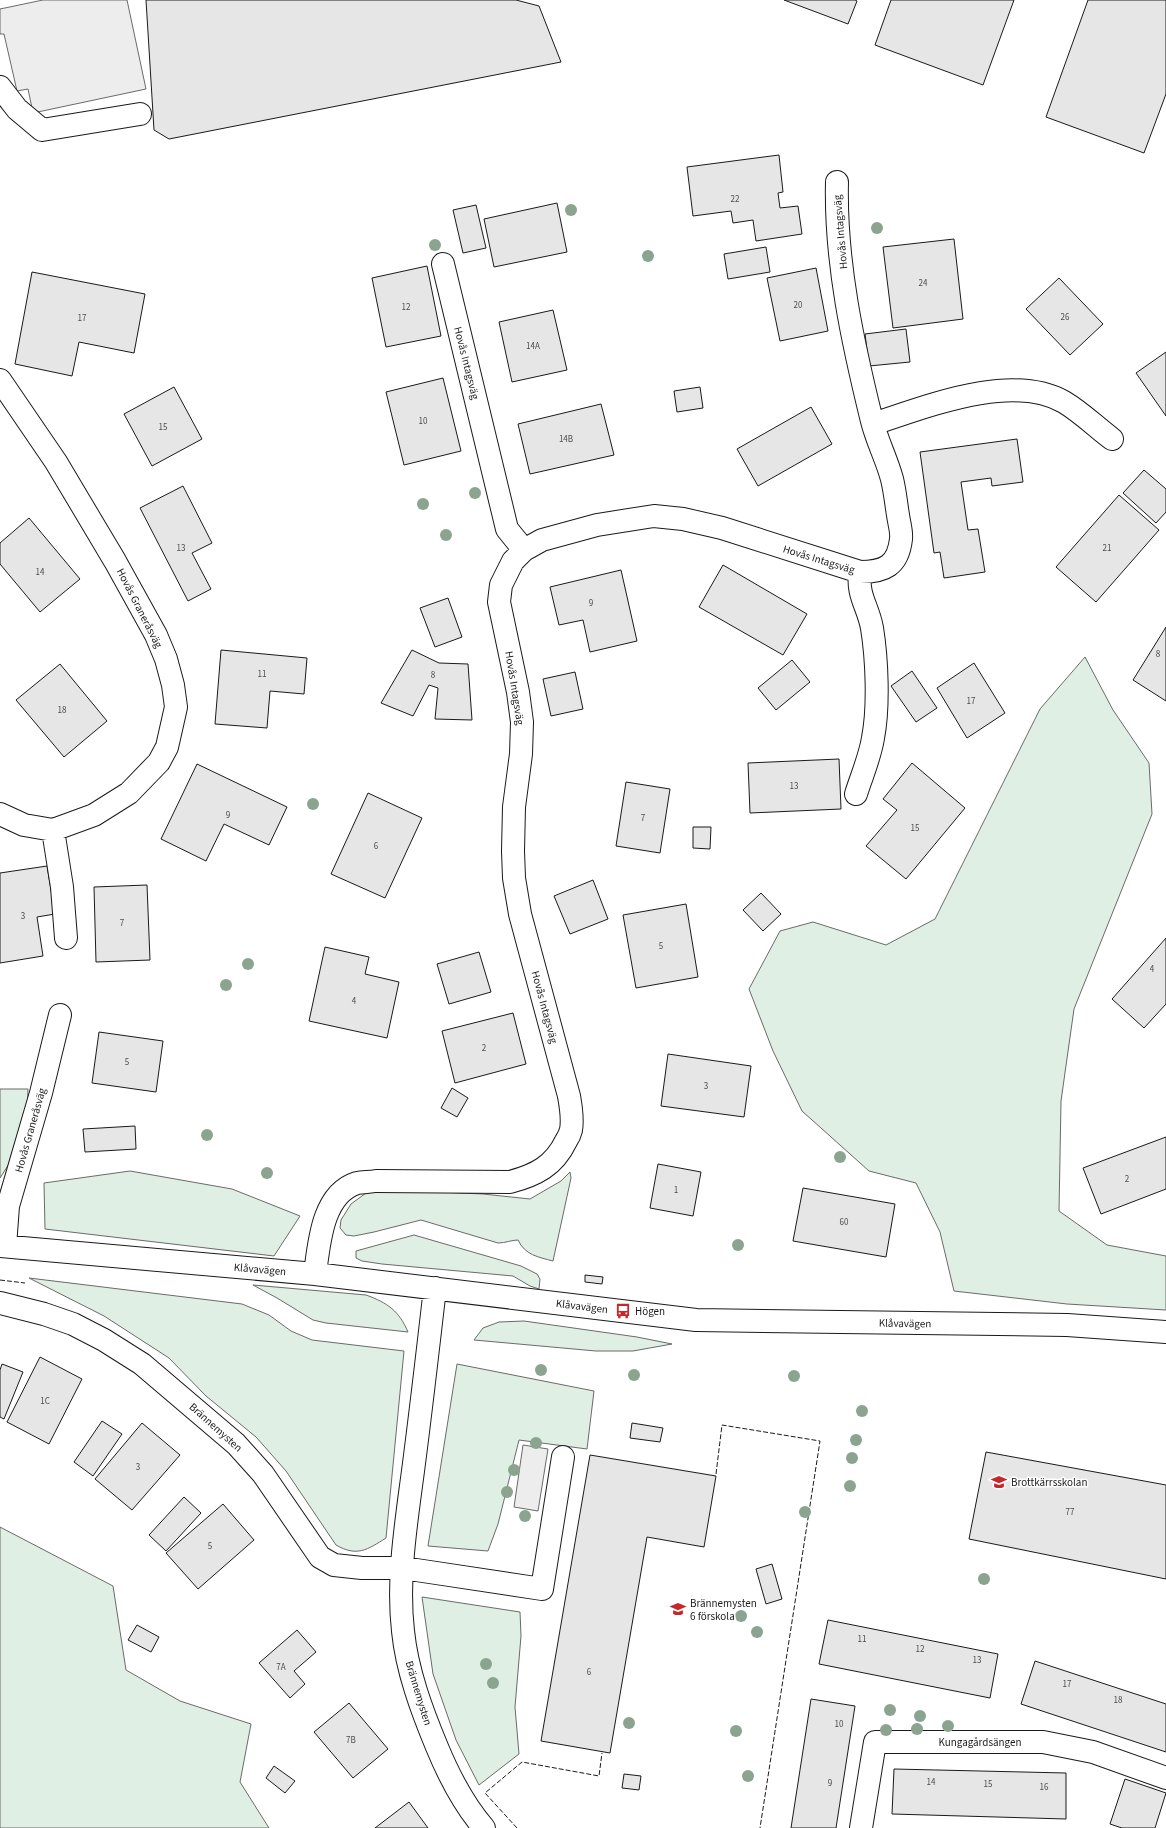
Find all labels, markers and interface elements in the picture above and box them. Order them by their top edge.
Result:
house number: 22 [731,193,740,206]
street label: Hovås Intagsväg [830,194,851,270]
house number: 24 [919,277,928,290]
house number: 20 [794,299,803,312]
house number: 12 [402,301,411,314]
house number: 26 [1061,311,1070,324]
house number: 17 [78,312,87,325]
street label: Hovås Intagsväg [450,325,483,401]
house number: 14A [526,340,540,353]
house number: 10 [419,415,428,428]
house number: 15 [159,421,168,434]
house number: 14B [559,433,573,446]
street label: Hovås Intagsväg [781,541,857,578]
house number: 13 [177,542,186,555]
house number: 21 [1103,542,1111,555]
house number: 14 [36,566,45,579]
street label: Hovås Graneråsväg [113,566,166,651]
house number: 9 [589,597,594,610]
house number: 8 [1156,648,1161,661]
street label: Hovås Intagsväg [501,650,528,726]
house number: 11 [258,668,266,681]
house number: 8 [431,669,436,682]
house number: 17 [967,695,976,708]
house number: 18 [58,704,67,717]
house number: 13 [790,780,799,793]
house number: 9 [226,809,231,822]
house number: 7 [641,812,646,825]
house number: 15 [911,822,920,835]
house number: 6 [374,840,379,853]
house number: 3 [21,910,26,923]
house number: 7 [120,917,125,930]
house number: 5 [659,940,664,953]
house number: 4 [1150,963,1155,976]
street label: Hovås Intagsväg [528,969,562,1045]
house number: 4 [352,995,357,1008]
house number: 2 [482,1042,487,1055]
house number: 5 [125,1056,130,1069]
house number: 3 [704,1080,709,1093]
street label: Hovås Graneråsväg [11,1086,50,1174]
house number: 2 [1125,1173,1130,1186]
house number: 1 [674,1184,678,1197]
house number: 60 [840,1216,849,1229]
street label: Klåvavägen [233,1260,287,1279]
street label: Klåvavägen [555,1296,609,1317]
bus stop icon: Högen [614,1302,632,1320]
place label: Högen [635,1304,665,1319]
street label: Klåvavägen [879,1316,931,1331]
house number: 1C [40,1395,50,1408]
street label: Brännemysten [186,1399,245,1455]
house number: 3 [136,1461,141,1474]
school or university icon: Brottkärrsskolan [990,1473,1008,1491]
place label: Brottkärrsskolan [1011,1475,1087,1490]
house number: 77 [1066,1506,1075,1519]
house number: 5 [208,1540,213,1553]
place label: Brännemysten 6 förskola [690,1596,757,1624]
school or university icon: Brännemysten 6 förskola [669,1600,687,1618]
house number: 11 [858,1633,866,1646]
house number: 12 [916,1643,925,1656]
house number: 13 [973,1654,982,1667]
street label: Brännemysten [402,1659,435,1727]
house number: 7A [276,1661,286,1674]
house number: 6 [587,1666,592,1679]
house number: 17 [1063,1678,1072,1691]
house number: 18 [1114,1694,1123,1707]
house number: 10 [835,1718,844,1731]
house number: 7B [346,1734,356,1747]
street label: Kungagårdsängen [939,1735,1021,1750]
house number: 14 [927,1776,936,1789]
house number: 9 [828,1777,833,1790]
house number: 15 [984,1778,993,1791]
house number: 16 [1040,1781,1049,1794]

